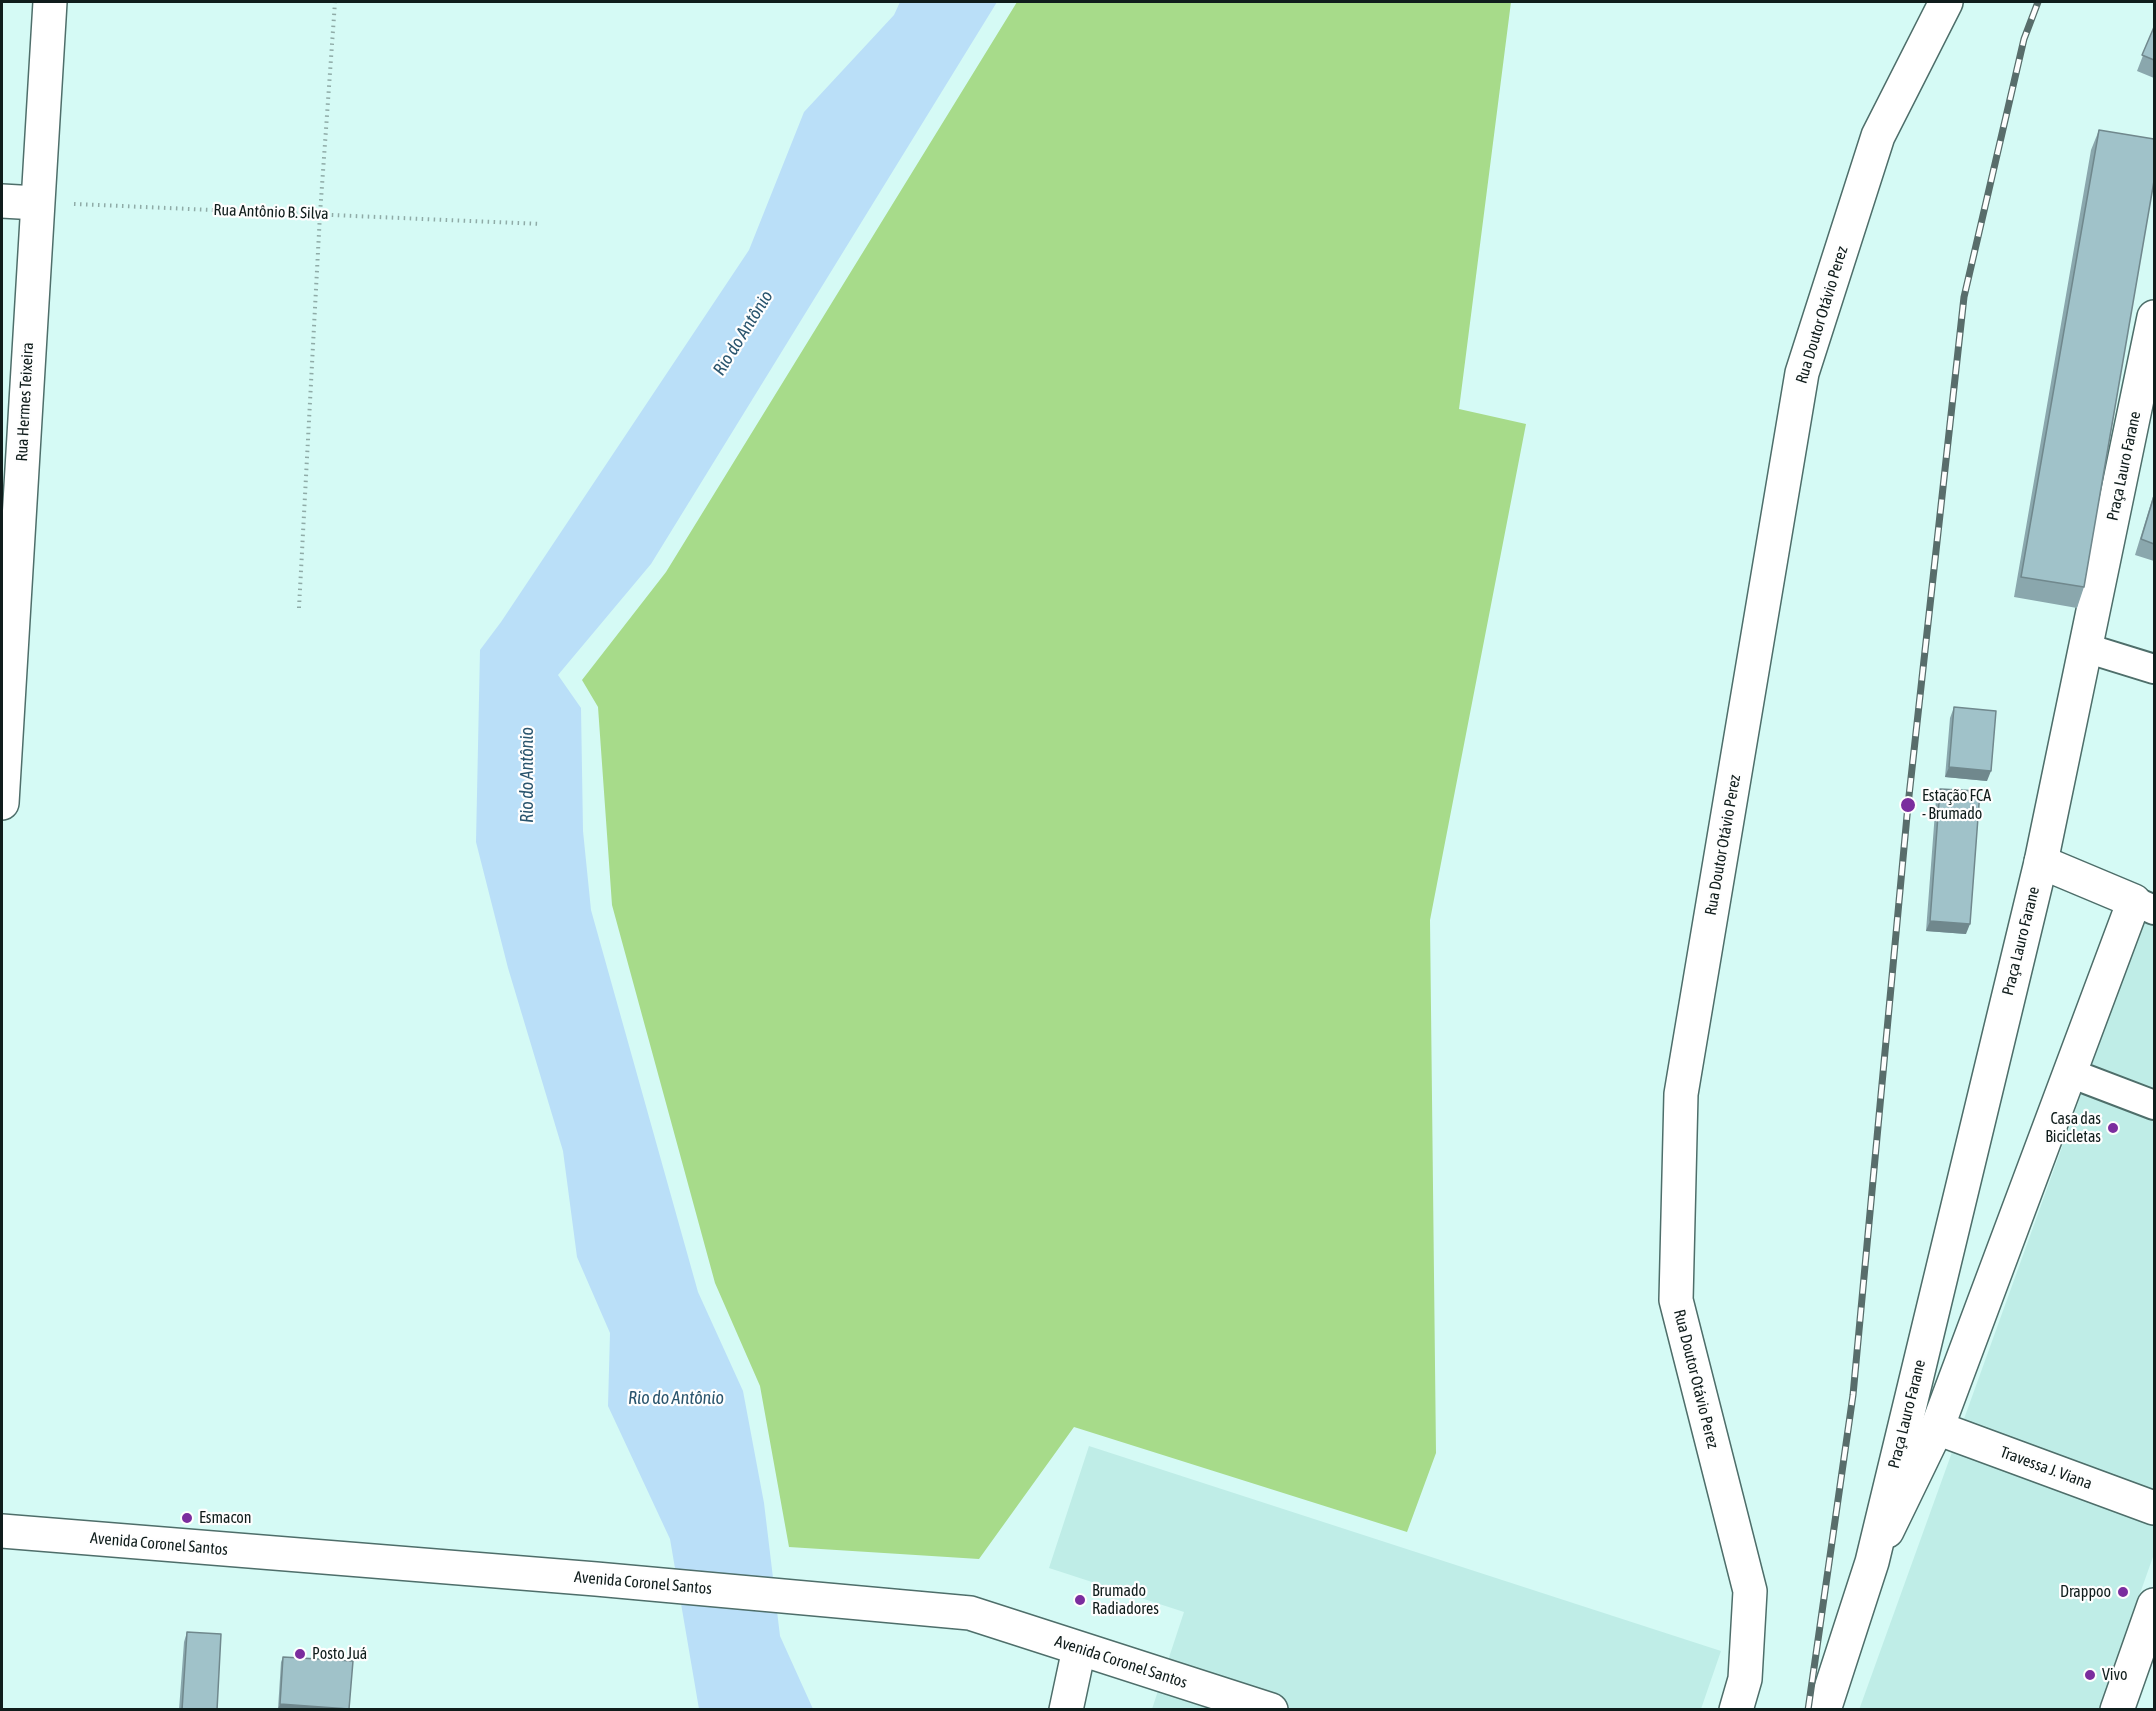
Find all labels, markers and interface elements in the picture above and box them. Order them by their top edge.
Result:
street label: Rua Antônio B. Silva [213,200,329,224]
street label: Rua Doutor Otávio Perez [1792,244,1852,386]
water label: Rio do Antônio [708,287,778,379]
street label: Rua Hermes Teixeira [12,342,38,462]
street label: Praça Lauro Farane [2103,409,2145,523]
water label: Rio do Antônio [516,727,538,823]
street label: Rua Doutor Otávio Perez [1701,773,1745,917]
place label: Estação FCA - Brumado [1922,786,1991,824]
marker: Estação FCA - Brumado [1899,796,1917,814]
street label: Praça Lauro Farane [1998,885,2044,997]
place label: Casa das Bicicletas [2045,1109,2101,1147]
marker: Casa das Bicicletas [2106,1121,2120,1135]
street label: Rua Doutor Otávio Perez [1669,1308,1723,1450]
street label: Praça Lauro Farane [1884,1358,1930,1470]
water label: Rio do Antônio [628,1387,724,1409]
street label: Travessa J. Viana [1997,1442,2095,1494]
place label: Esmacon [199,1508,252,1528]
marker: Esmacon [180,1511,194,1525]
street label: Avenida Coronel Santos [89,1528,229,1560]
street label: Avenida Coronel Santos [573,1567,713,1599]
place label: Brumado Radiadores [1092,1581,1159,1619]
place label: Drappoo [2060,1582,2111,1602]
marker: Drappoo [2116,1585,2130,1599]
marker: Brumado Radiadores [1073,1593,1087,1607]
street label: Avenida Coronel Santos [1052,1632,1190,1692]
place label: Posto Juá [312,1644,367,1664]
marker: Posto Juá [293,1647,307,1661]
place label: Vivo [2102,1665,2127,1685]
marker: Vivo [2083,1668,2097,1682]

